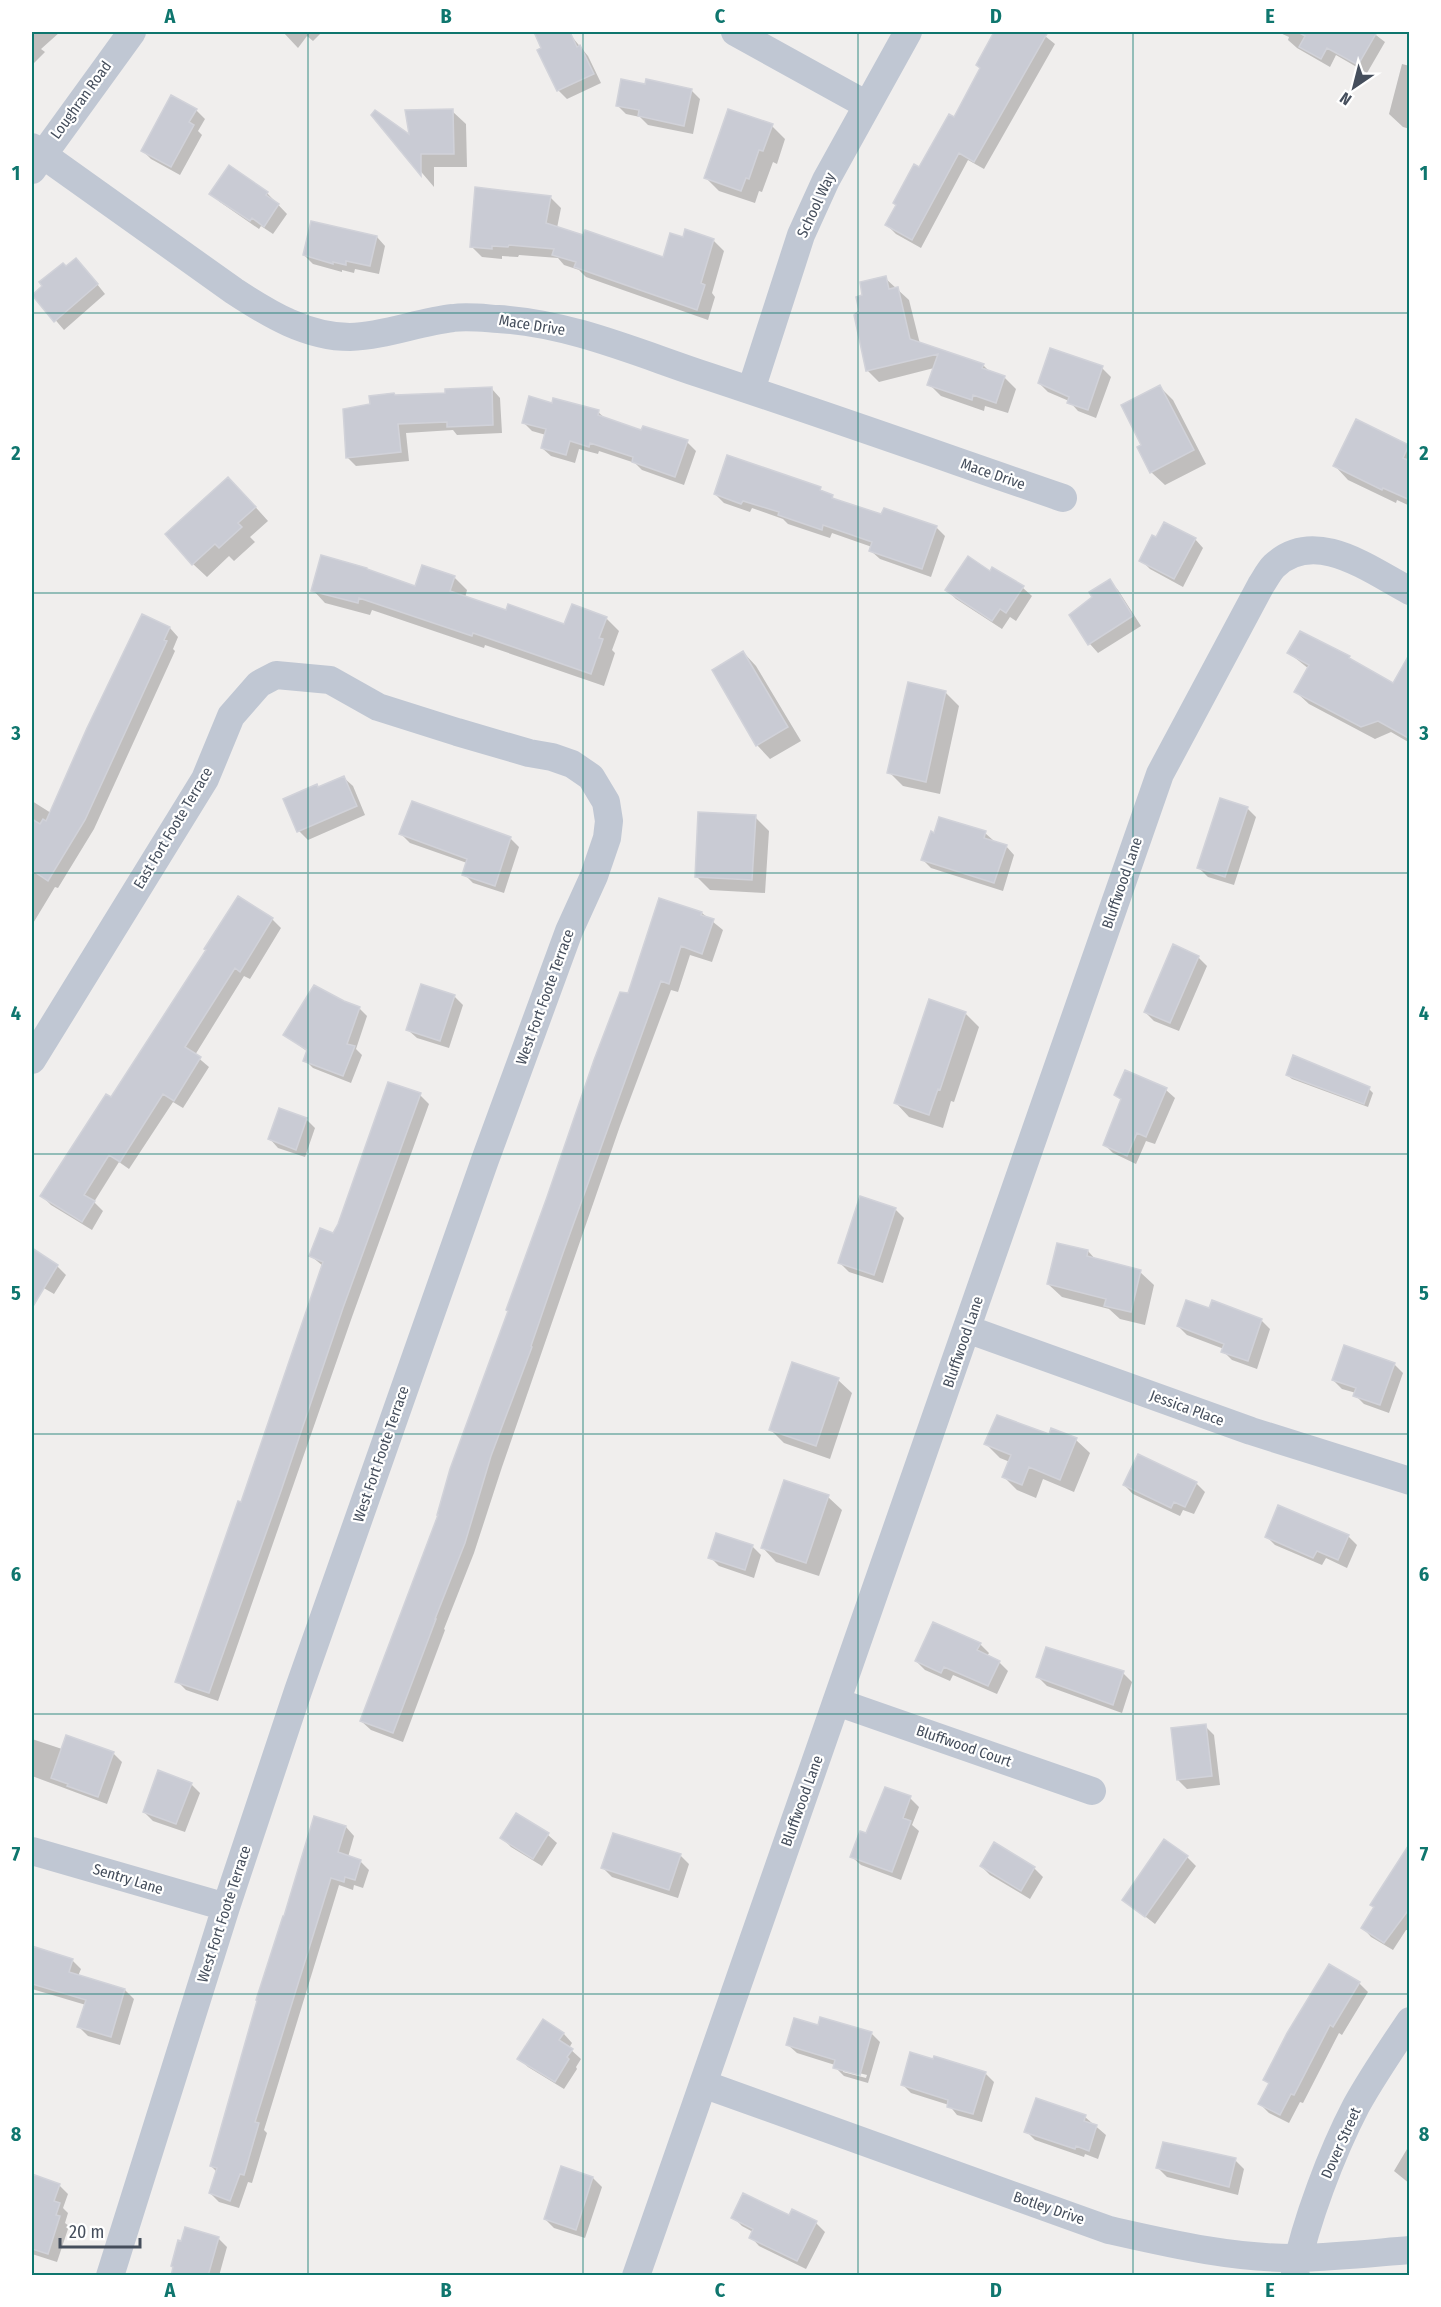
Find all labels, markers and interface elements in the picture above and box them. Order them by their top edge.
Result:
text: A [164,4,177,28]
text: B [440,4,452,28]
text: C [715,4,726,28]
text: D [990,4,1002,28]
text: E [1265,4,1275,28]
north arrow [1324,57,1384,117]
street label: Loughran Road [47,58,115,142]
text: N [1336,88,1355,109]
text: 1 [12,161,20,185]
text: 1 [1420,161,1428,185]
street label: School Way [793,169,839,240]
street label: Mace Drive [498,311,566,339]
text: 2 [10,441,21,465]
text: 2 [1418,441,1429,465]
street label: Mace Drive [958,455,1028,493]
text: 3 [10,721,21,745]
text: 3 [1418,721,1429,745]
street label: East Fort Foote Terrace [130,764,216,892]
street label: Bluffwood Lane [1098,835,1146,931]
street label: West Fort Foote Terrace [512,927,578,1067]
text: 4 [11,1001,21,1025]
text: 4 [1419,1001,1429,1025]
text: 5 [11,1281,21,1305]
text: 5 [1419,1281,1429,1305]
street label: Bluffwood Lane [939,1294,987,1390]
street label: West Fort Foote Terrace [349,1384,413,1524]
street label: Jessica Place [1147,1386,1227,1430]
text: 6 [11,1562,21,1586]
text: 6 [1419,1562,1429,1586]
street label: Bluffwood Court [914,1721,1014,1771]
street label: Bluffwood Lane [777,1753,827,1849]
text: 7 [12,1842,21,1866]
text: 7 [1420,1842,1429,1866]
street label: West Fort Foote Terrace [193,1843,255,1985]
street label: Sentry Lane [91,1860,165,1898]
street label: Dover Street [1317,2104,1365,2181]
text: 8 [11,2122,22,2146]
text: 8 [1419,2122,1430,2146]
street label: Botley Drive [1011,2187,1087,2229]
scale bar [60,2211,140,2249]
text: 20 m [69,2221,104,2243]
text: A [164,2278,177,2302]
text: B [440,2278,452,2302]
text: C [715,2278,726,2302]
text: D [990,2278,1002,2302]
text: E [1265,2278,1275,2302]

